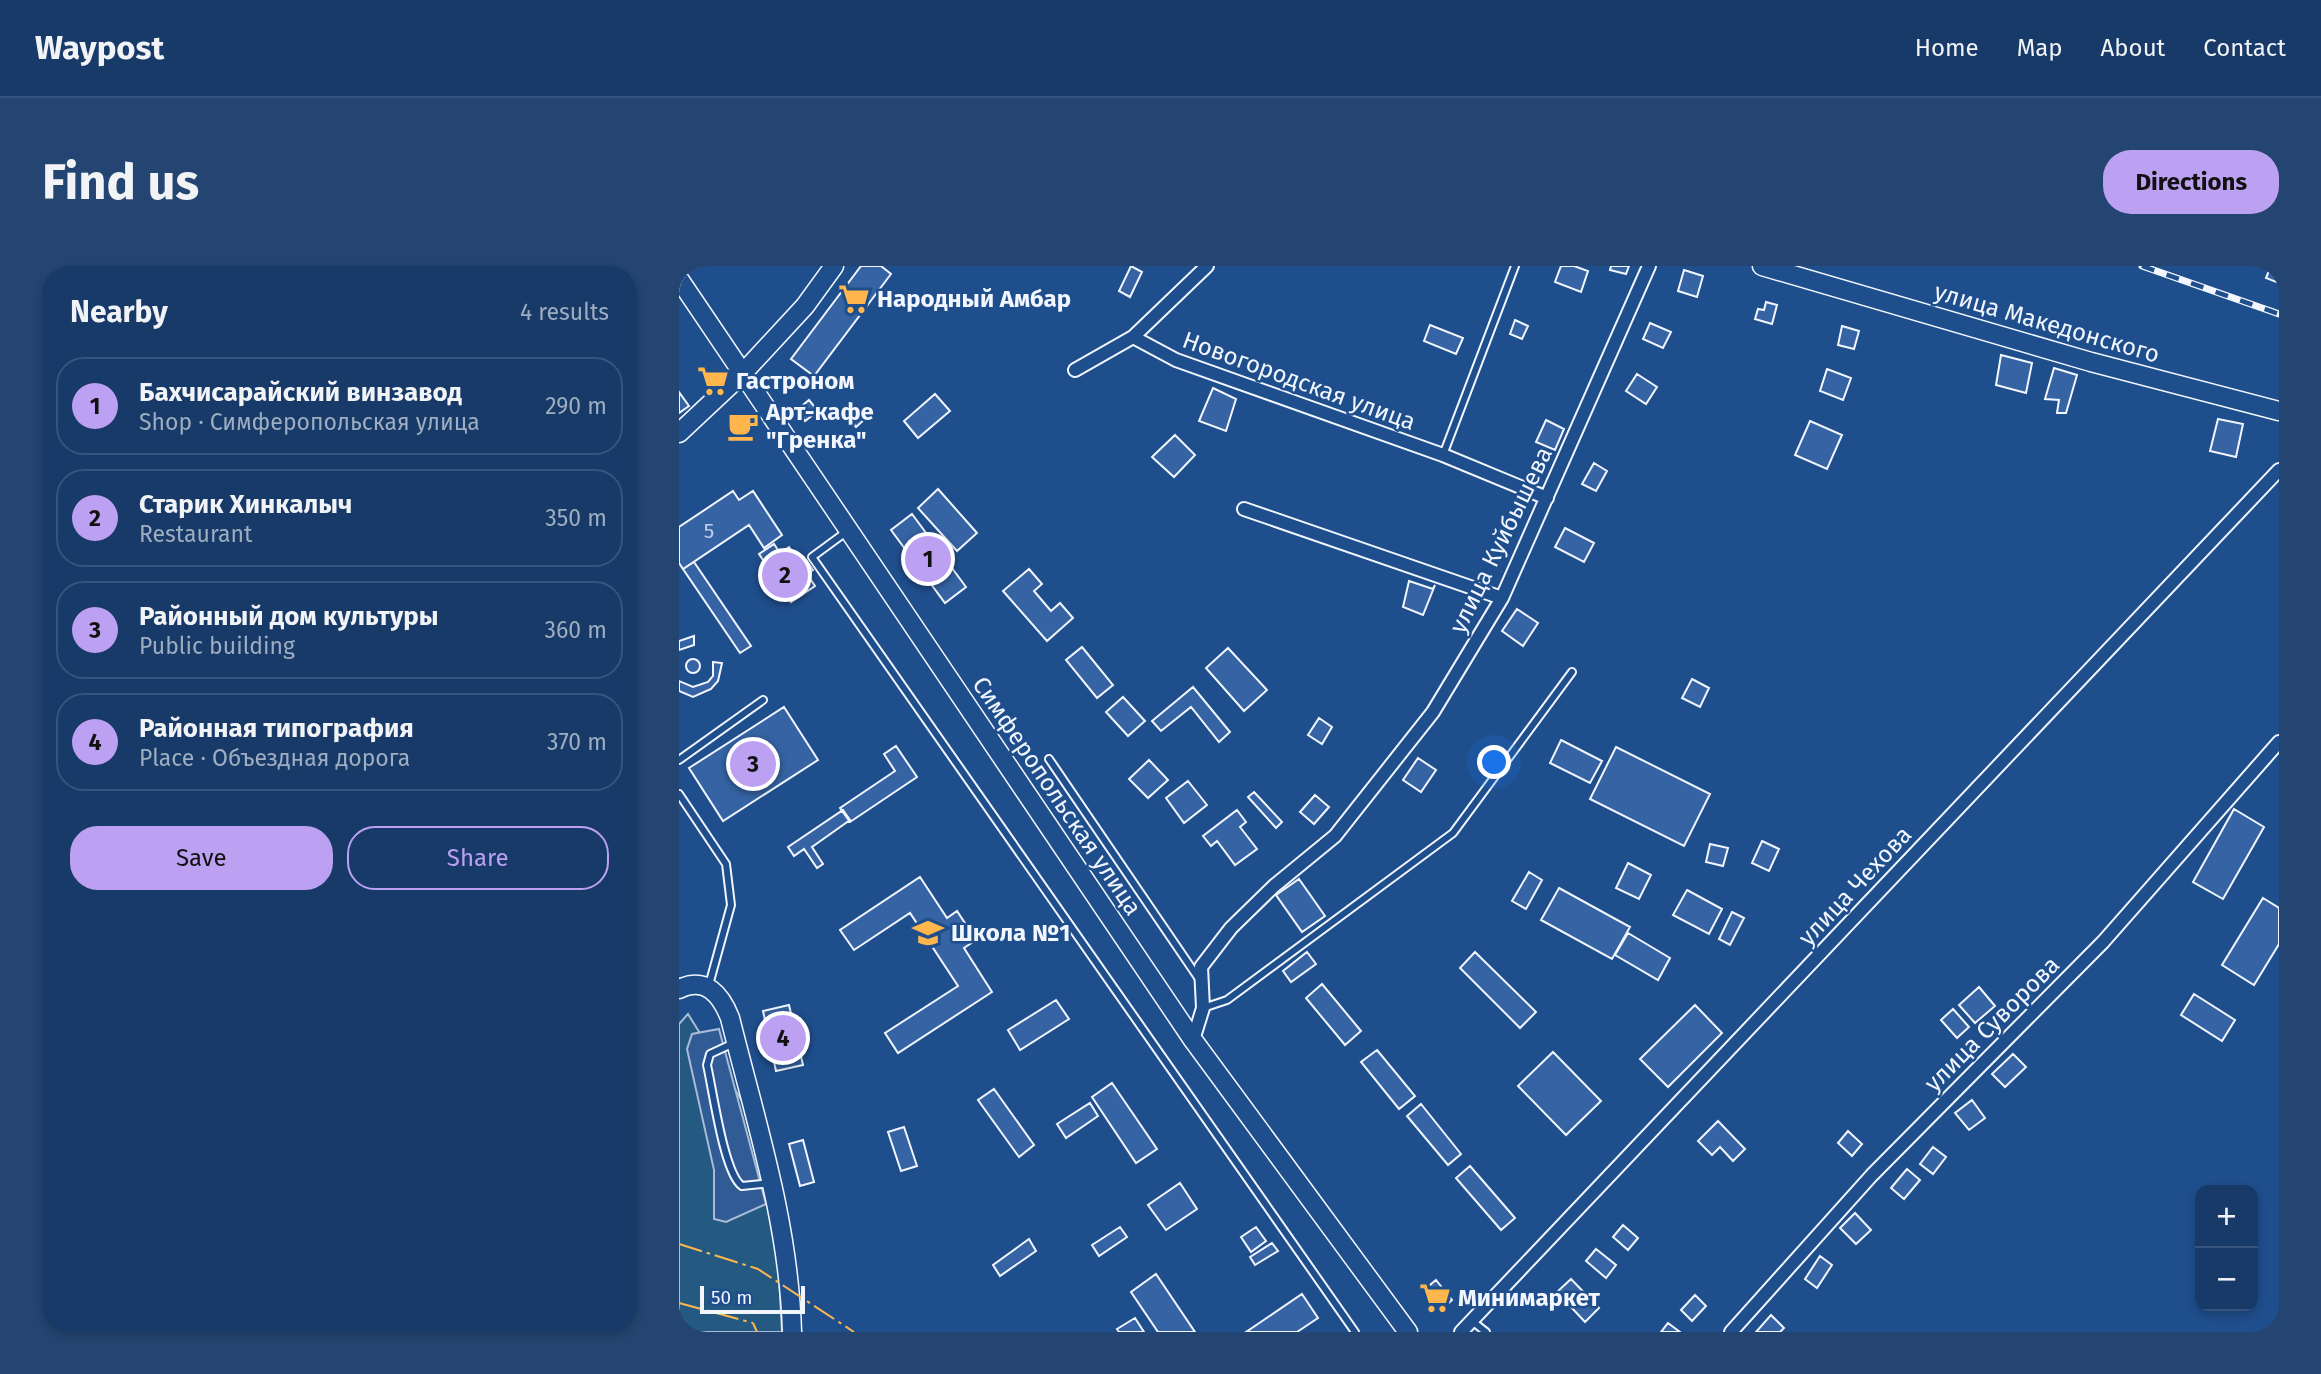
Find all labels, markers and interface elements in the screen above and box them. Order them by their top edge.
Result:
text: Waypost [35,28,164,68]
text: Home [1915,34,1979,62]
text: Map [2017,34,2063,62]
text: About [2101,34,2165,62]
text: Contact [2203,34,2286,62]
button: Directions [2103,150,2279,214]
text: Find us [42,153,199,212]
street label: улица Македонского [1931,277,2163,369]
supermarket icon: Народный Амбар [837,282,871,316]
place label: Народный Амбар [877,285,1071,313]
text: Nearby [70,294,168,330]
text: 4 results [520,298,609,326]
street label: Новогородская улица [1179,326,1419,436]
supermarket icon: Гастроном [696,364,730,398]
place label: Гастроном [736,367,854,395]
text: Бахчисарайский винзавод [139,377,462,408]
text: 1 [90,392,100,420]
text: 290 m [545,392,607,420]
place label: Арт-кафе "Гренка" [765,398,874,454]
text: Shop · Симферопольская улица [139,408,480,436]
cafe icon: Арт-кафе "Гренка" [726,409,760,443]
street label: улица Куйбышева [1444,442,1558,638]
text: Старик Хинкалыч [139,489,352,520]
text: 2 [89,504,101,532]
text: 350 m [545,504,607,532]
house number: 5 [704,518,714,544]
text: Restaurant [139,520,252,548]
pin: 1 [905,533,951,585]
pin: 2 [762,549,808,601]
text: Районный дом культуры [139,601,439,632]
text: 3 [89,616,101,644]
text: 360 m [545,616,607,644]
text: Public building [139,632,295,660]
street label: Симферопольская улица [967,671,1147,921]
text: Районная типография [139,713,414,744]
text: 4 [89,728,102,756]
text: 370 m [547,728,607,756]
pin: 3 [730,738,776,790]
text: Place · Объездная дорога [139,744,410,772]
your location [1477,745,1511,779]
street label: улица Чехова [1793,821,1917,951]
button: Save [70,826,333,890]
button: Share [347,826,609,890]
school or university icon: Школа №1 [911,916,945,950]
place label: Школа №1 [951,919,1070,947]
street label: улица Суворова [1919,951,2065,1097]
pin: 4 [760,1012,806,1064]
map controls [2195,1185,2258,1311]
button: + [2195,1185,2258,1248]
button: − [2195,1248,2258,1311]
supermarket icon: Минимаркет [1418,1281,1452,1315]
scale bar [700,1283,805,1315]
place label: Минимаркет [1458,1284,1600,1312]
text: 50 m [711,1286,752,1309]

